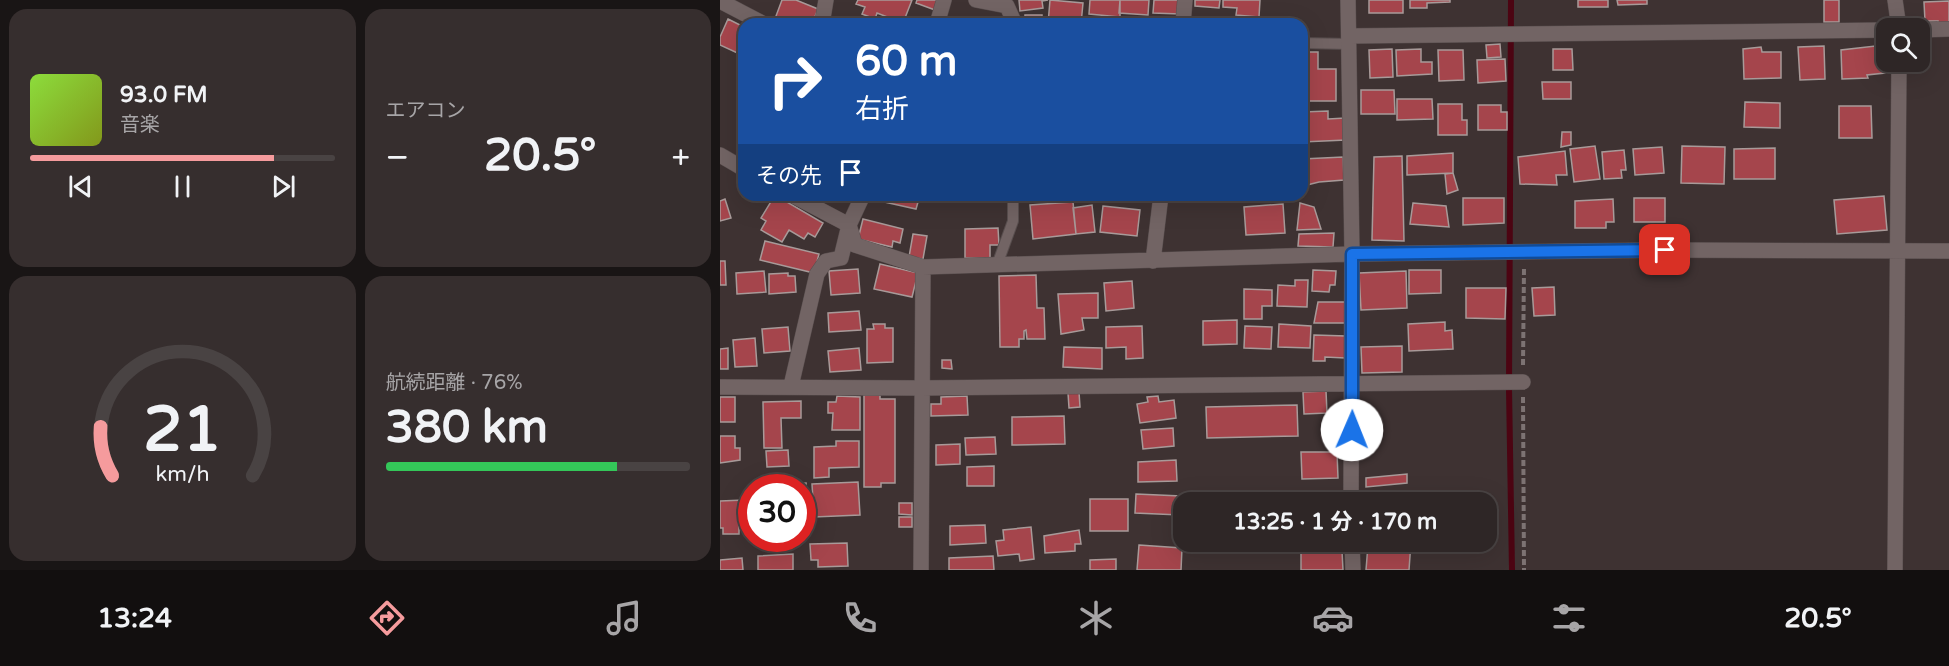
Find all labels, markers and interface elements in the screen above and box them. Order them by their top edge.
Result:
map controls [1876,18,1930,72]
button: search [1876,18,1930,72]
text: 60 m [855,36,957,87]
icon: right [756,42,834,120]
text: 93.0 FM [120,82,208,108]
text: 右折 [855,93,909,126]
text: エアコン [386,99,466,123]
text: 音楽 [120,113,160,137]
text: 20.5° [484,129,597,183]
text: − [386,138,409,177]
text: + [671,138,690,177]
icon: arrive [834,156,867,189]
text: その先 [756,163,822,189]
icon: previous [64,170,97,203]
icon: pause [166,170,199,203]
icon: next [267,170,300,203]
pin [1639,224,1690,275]
icon: arrive [1648,233,1681,266]
text: 航続距離 · 76% [386,371,523,395]
text: 21 [143,393,221,468]
position arrow [1320,398,1384,462]
text: 380 km [386,401,548,455]
text: km/h [155,461,209,487]
speed limit sign: 30 [738,474,816,552]
text: 13:25 · 1 分 · 170 m [1233,509,1437,535]
icon: directions [366,597,408,639]
icon: music [603,597,645,639]
icon: phone [839,597,881,639]
icon: climate [1075,597,1117,639]
icon: car [1312,597,1354,639]
icon: filters [1548,597,1590,639]
text: 13:24 [97,602,172,635]
text: 20.5° [1784,602,1852,635]

